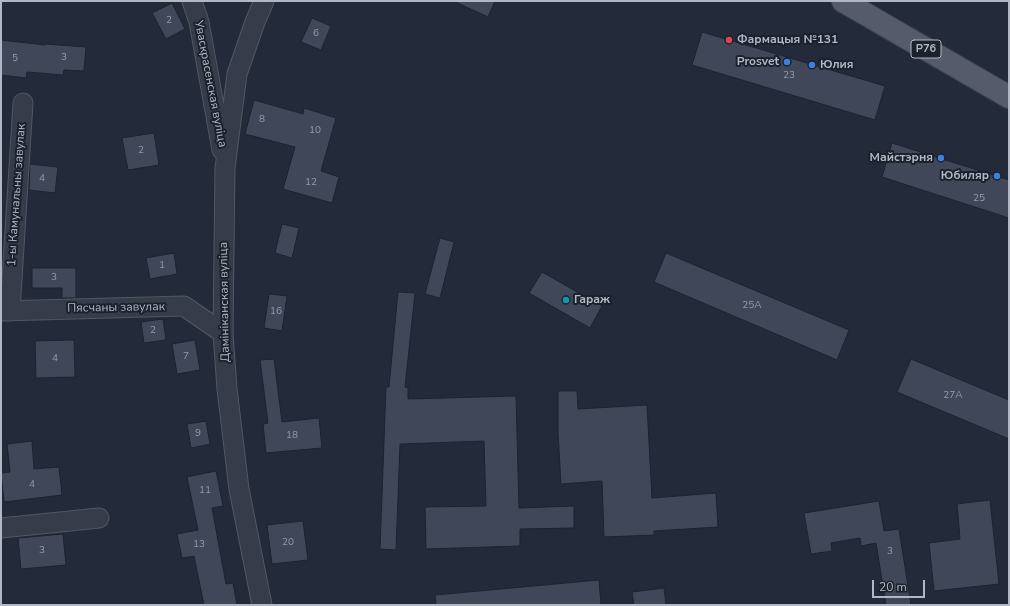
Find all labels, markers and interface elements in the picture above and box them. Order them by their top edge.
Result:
house number: 2 [166,15,172,27]
street label: Уваскрасенская вуліца [191,19,229,149]
house number: 6 [313,28,319,40]
place label: Фармацыя №131 [737,33,838,47]
marker: Фармацыя №131 [724,35,734,45]
road number: Р76 [911,40,941,58]
house number: 3 [61,52,67,64]
house number: 5 [12,53,18,65]
place label: Prosvet [737,55,779,69]
marker: Prosvet [782,57,792,67]
place label: Юлия [820,58,854,72]
marker: Юлия [807,60,817,70]
house number: 23 [783,70,795,82]
house number: 8 [259,114,265,126]
street label: 1-ы Камунальны завулак [5,123,29,267]
house number: 10 [309,125,321,137]
house number: 2 [138,145,144,157]
place label: Майстэрня [870,151,933,165]
marker: Майстэрня [936,153,946,163]
place label: Юбиляр [941,169,989,183]
marker: Юбиляр [992,171,1002,181]
house number: 4 [39,173,45,185]
house number: 12 [305,177,317,189]
house number: 25 [973,193,985,205]
street label: Дамініканская вуліца [217,242,233,362]
house number: 1 [159,260,165,272]
house number: 3 [51,272,57,284]
place label: Гараж [574,293,610,307]
marker: Гараж [561,295,571,305]
street label: Пясчаны завулак [67,300,165,316]
house number: 25А [742,300,762,312]
house number: 16 [270,306,282,318]
house number: 2 [150,325,156,337]
house number: 7 [183,351,189,363]
house number: 4 [52,353,58,365]
house number: 27А [943,390,963,402]
house number: 9 [195,428,201,440]
house number: 18 [286,430,298,442]
house number: 4 [29,479,35,491]
house number: 11 [199,485,211,497]
house number: 20 [282,537,294,549]
house number: 13 [193,539,205,551]
house number: 3 [39,545,45,557]
house number: 3 [887,546,893,558]
scale bar [874,572,927,598]
text: 20 m [879,579,907,595]

